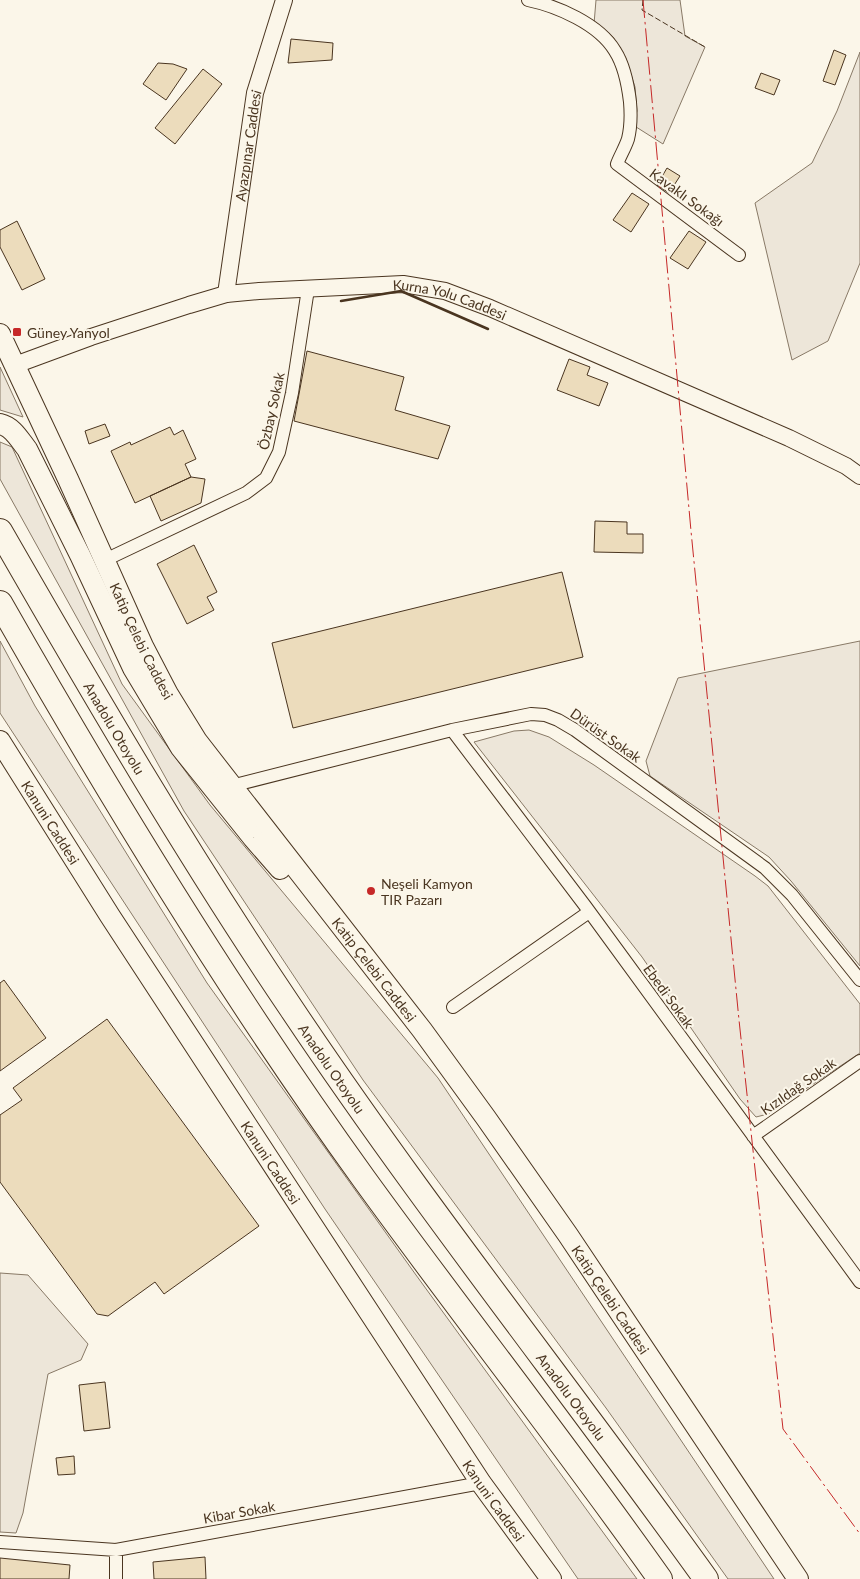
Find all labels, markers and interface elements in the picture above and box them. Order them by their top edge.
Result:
street label: Ayazpınar Caddesi [231,87,264,202]
street label: Kavaklı Sokağı [647,164,727,230]
street label: Kurna Yolu Caddesi [392,275,509,323]
place label: Güney Yanyol [27,324,110,341]
marker: Güney Yanyol [11,326,23,338]
street label: Özbay Sokak [254,370,288,451]
street label: Katip Çelebi Caddesi [107,580,177,702]
street label: Anadolu Otoyolu [81,679,149,777]
street label: Dürüst Sokak [567,704,645,766]
street label: Kanuni Caddesi [18,777,84,867]
place label: Neşeli Kamyon TIR Pazarı [381,875,473,908]
marker: Neşeli Kamyon TIR Pazarı [365,885,377,897]
street label: Katip Çelebi Caddesi [329,914,421,1025]
street label: Ebedi Sokak [640,961,698,1032]
street label: Anadolu Otoyolu [296,1020,369,1116]
street label: Kızıldağ Sokak [757,1053,840,1118]
street label: Kanuni Caddesi [238,1118,304,1207]
street label: Katip Çelebi Caddesi [569,1242,653,1357]
street label: Anadolu Otoyolu [533,1349,610,1443]
street label: Kanuni Caddesi [460,1457,529,1544]
street label: Kibar Sokak [202,1497,277,1527]

